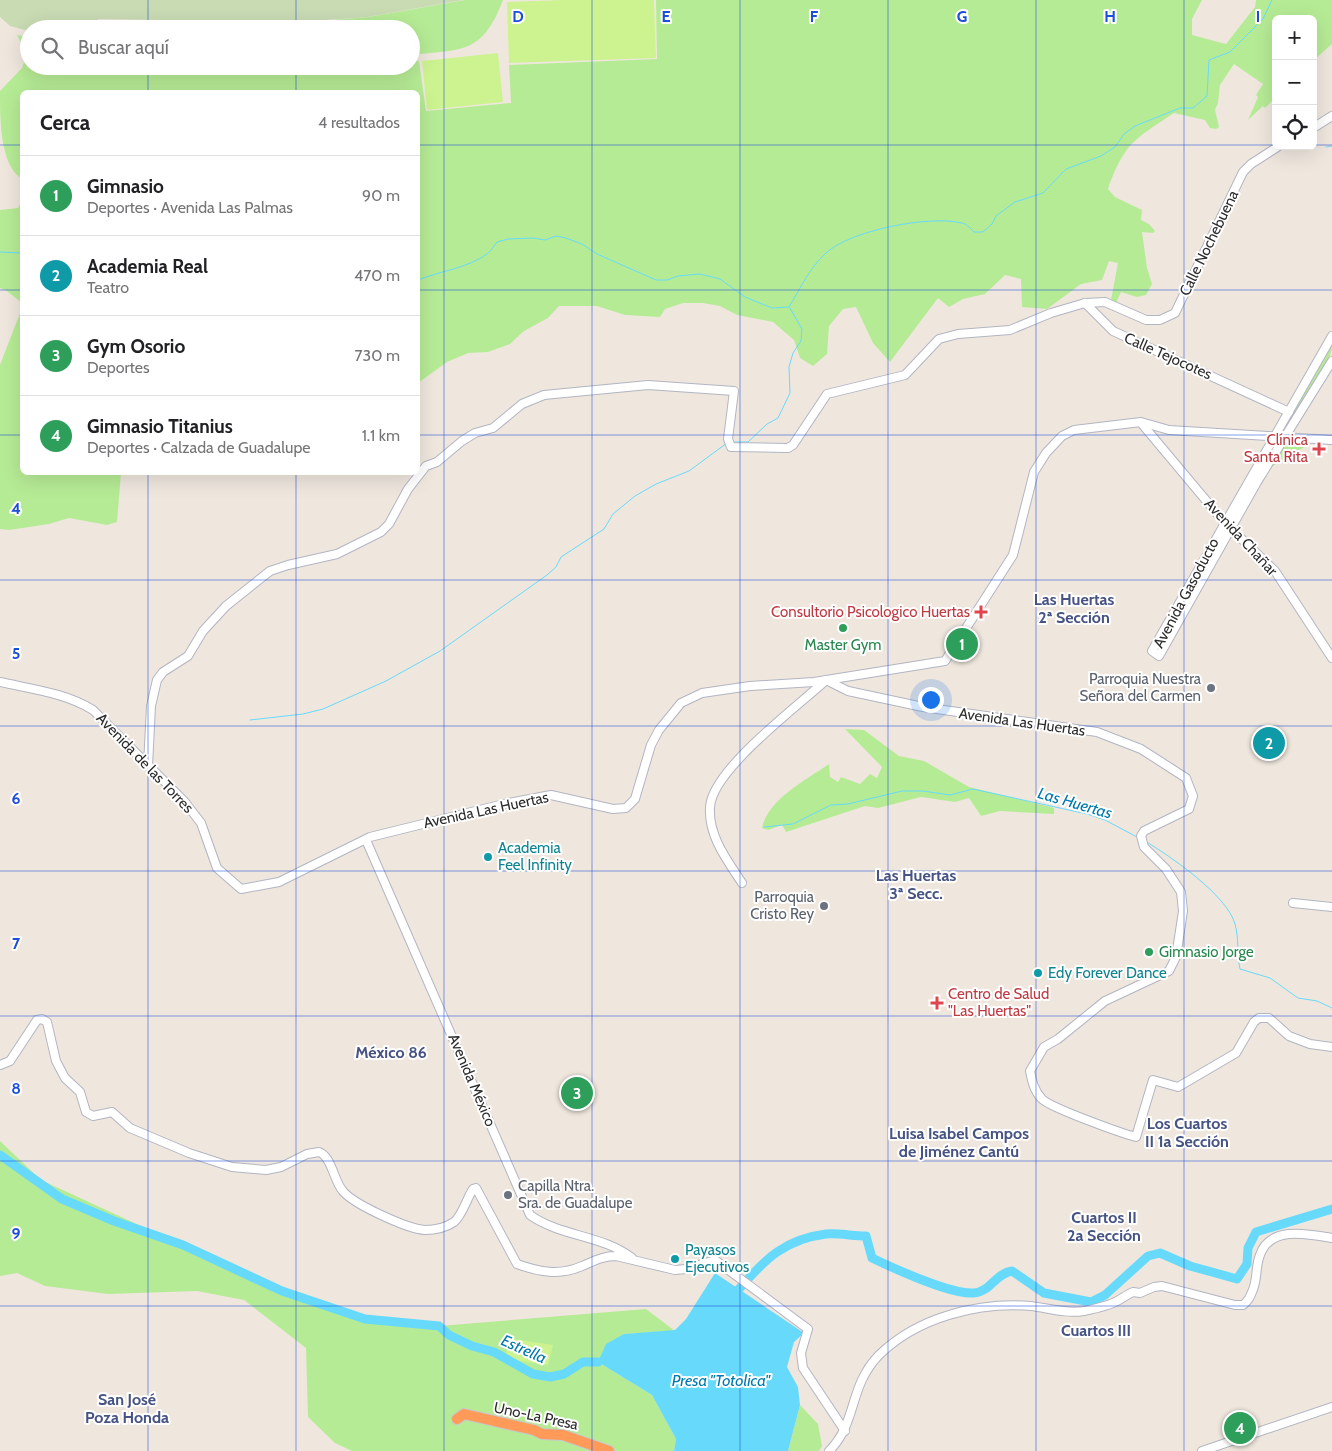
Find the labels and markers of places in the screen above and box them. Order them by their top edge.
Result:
place label: Clínica Santa Rita [1244,431,1309,466]
marker: Clínica Santa Rita [1312,442,1326,456]
place label: Consultorio Psicologico Huertas [771,603,970,621]
marker: Consultorio Psicologico Huertas [974,605,988,619]
marker: Master Gym [837,622,849,634]
pin: 1 [946,625,978,663]
place label: Master Gym [805,636,881,654]
place label: Parroquia Nuestra Señora del Carmen [1079,670,1202,705]
marker: Parroquia Nuestra Señora del Carmen [1205,682,1217,694]
pin: 2 [1253,724,1285,762]
place label: Academia Feel Infinity [498,839,572,874]
marker: Academia Feel Infinity [482,851,494,863]
place label: Parroquia Cristo Rey [750,888,815,923]
marker: Parroquia Cristo Rey [818,900,830,912]
place label: Gimnasio Jorge [1159,943,1254,961]
marker: Gimnasio Jorge [1143,946,1155,958]
place label: Edy Forever Dance [1048,964,1167,982]
marker: Edy Forever Dance [1032,967,1044,979]
place label: Centro de Salud "Las Huertas" [948,985,1049,1020]
marker: Centro de Salud "Las Huertas" [930,996,944,1010]
pin: 3 [561,1074,593,1112]
place label: Capilla Ntra. Sra. de Guadalupe [518,1177,633,1212]
marker: Capilla Ntra. Sra. de Guadalupe [502,1189,514,1201]
place label: Payasos Ejecutivos [685,1241,749,1276]
marker: Payasos Ejecutivos [669,1253,681,1265]
pin: 4 [1224,1409,1256,1447]

